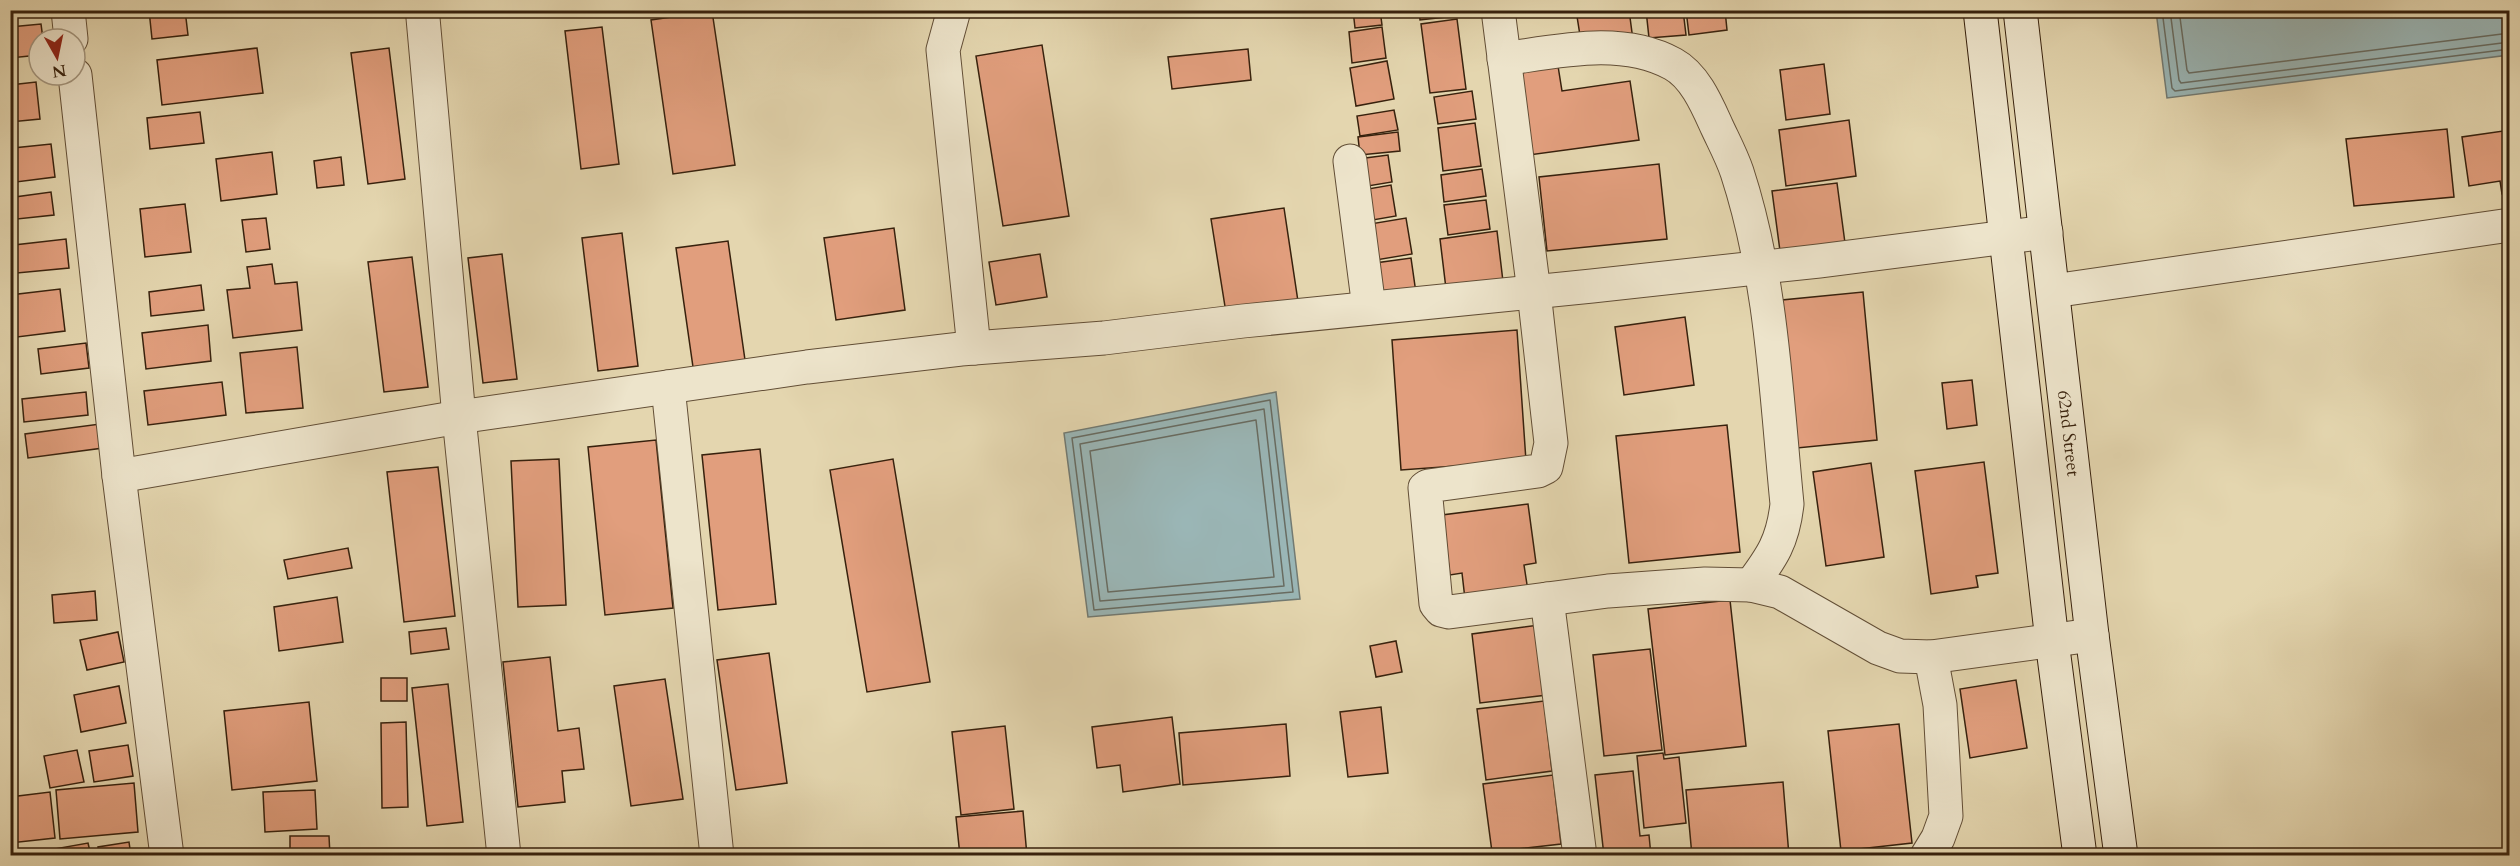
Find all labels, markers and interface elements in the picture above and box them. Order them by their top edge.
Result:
north arrow [27,27,87,87]
text: N [51,59,68,83]
street label: 62nd Street [2051,389,2086,478]

